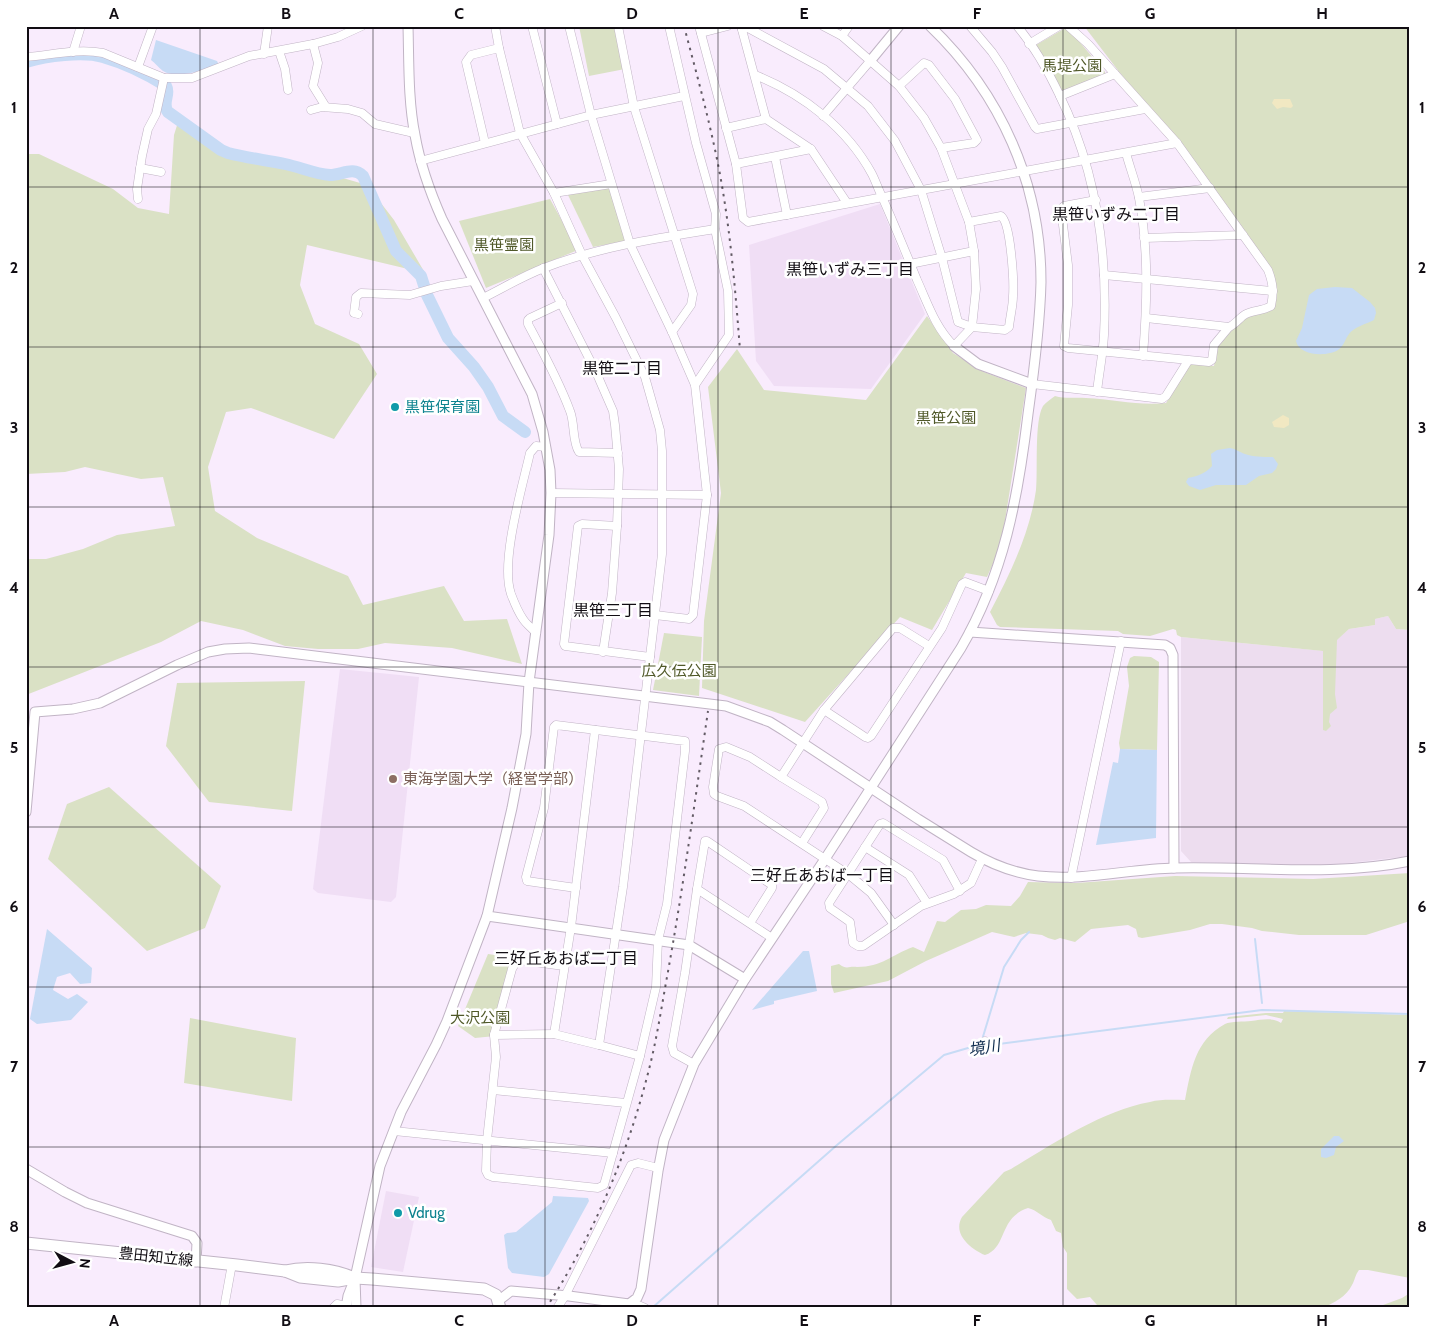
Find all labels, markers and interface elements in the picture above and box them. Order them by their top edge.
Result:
text: A [109,4,119,23]
text: B [281,4,291,23]
text: C [454,4,464,23]
text: D [626,4,638,23]
text: E [799,4,809,23]
text: F [973,4,982,23]
text: G [1145,4,1155,23]
text: H [1316,4,1328,23]
park label: 馬堤公園 [1042,57,1102,75]
text: 1 [11,98,17,117]
text: 1 [1419,98,1425,117]
district label: 黒笹いずみ二丁目 [1052,205,1180,224]
park label: 黒笹霊園 [474,236,534,254]
text: 2 [10,258,18,277]
text: 2 [1418,258,1426,277]
district label: 黒笹いずみ三丁目 [786,260,914,279]
district label: 黒笹二丁目 [582,359,662,378]
place label: 黒笹保育園 [405,398,480,416]
marker: 黒笹保育園 [389,401,401,413]
park label: 黒笹公園 [916,409,976,427]
text: 3 [10,418,18,437]
text: 3 [1418,418,1426,437]
text: 4 [9,578,19,597]
text: 4 [1417,578,1427,597]
district label: 黒笹三丁目 [573,601,653,620]
park label: 広久伝公園 [641,662,717,680]
text: 5 [10,738,18,757]
text: 5 [1418,738,1426,757]
place label: 東海学園大学（経営学部） [403,770,583,788]
marker: 東海学園大学（経営学部） [387,773,399,785]
district label: 三好丘あおば一丁目 [750,866,894,885]
text: 6 [10,897,19,916]
text: 6 [1418,897,1427,916]
district label: 三好丘あおば二丁目 [494,949,638,968]
park label: 大沢公園 [450,1009,510,1027]
water label: 境川 [967,1035,1003,1059]
text: 7 [10,1057,19,1076]
text: 7 [1418,1057,1427,1076]
place label: Vdrug [408,1204,445,1222]
marker: Vdrug [392,1207,404,1219]
text: 8 [9,1217,19,1236]
text: 8 [1417,1217,1427,1236]
north arrow [48,1236,98,1286]
street label: 豊田知立線 [118,1244,194,1270]
text: N [75,1257,94,1269]
text: A [109,1311,119,1330]
text: B [281,1311,291,1330]
text: C [454,1311,464,1330]
text: D [626,1311,638,1330]
text: E [799,1311,809,1330]
text: F [973,1311,982,1330]
text: G [1145,1311,1155,1330]
text: H [1316,1311,1328,1330]

